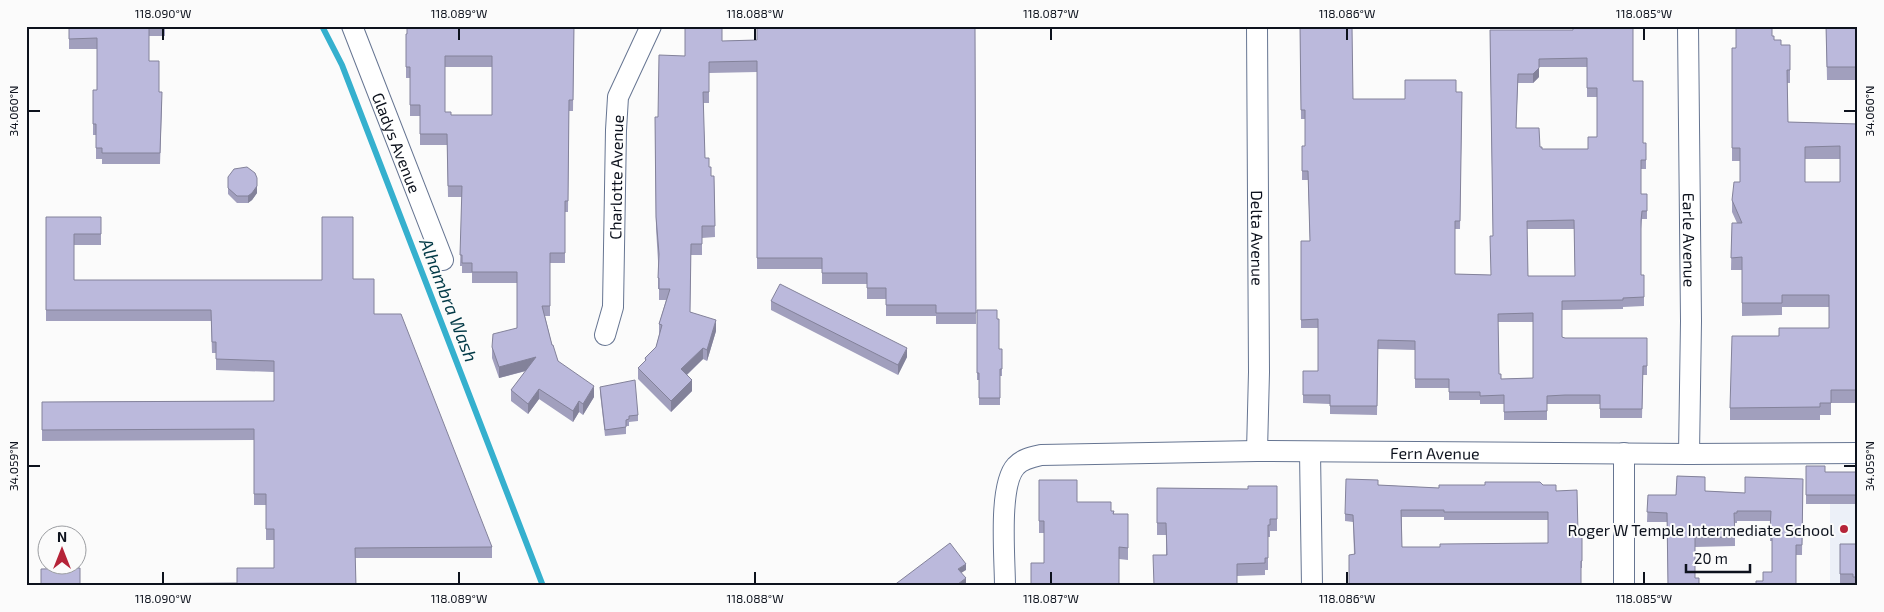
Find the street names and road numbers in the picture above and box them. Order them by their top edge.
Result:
street label: Gladys Avenue [369,90,425,195]
street label: Charlotte Avenue [605,114,626,240]
street label: Delta Avenue [1248,190,1268,286]
street label: Earle Avenue [1680,193,1700,287]
street label: Fern Avenue [1390,442,1480,462]

